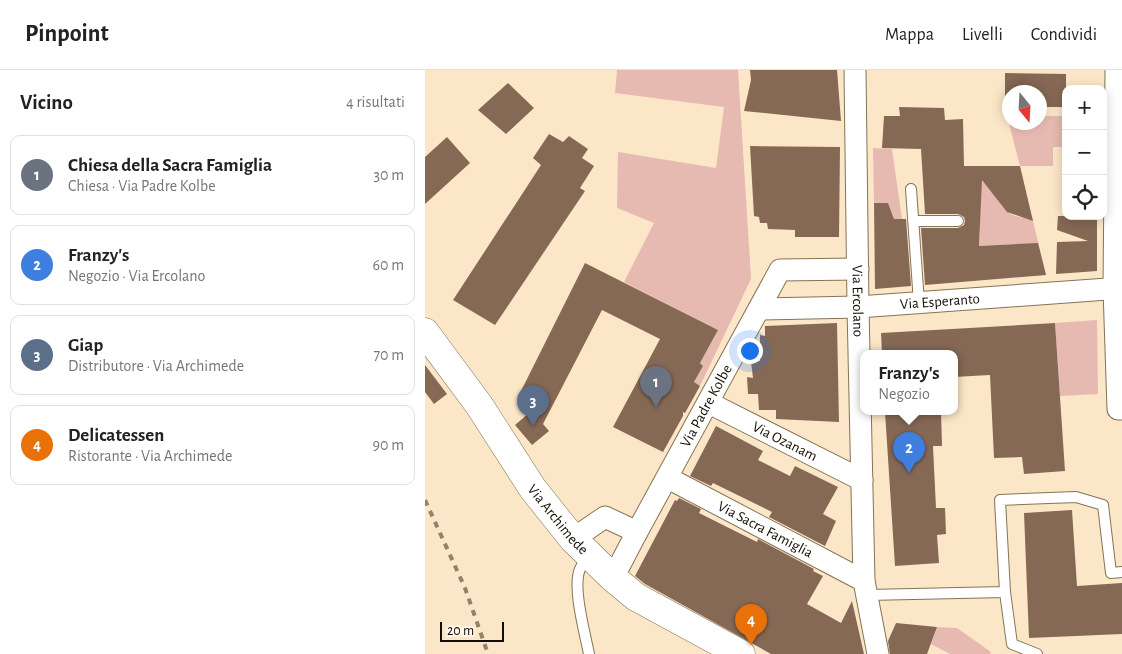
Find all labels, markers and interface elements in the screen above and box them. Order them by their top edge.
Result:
text: Pinpoint [25,22,109,46]
text: Mappa [885,26,934,44]
text: Livelli [962,26,1003,44]
text: Condividi [1031,26,1097,44]
north arrow [1002,85,1047,130]
map controls [1062,85,1107,220]
button: + [1062,85,1107,130]
text: Vicino [20,92,73,113]
text: 4 risultati [346,94,405,110]
button: − [1062,130,1107,175]
text: Chiesa della Sacra Famiglia [68,156,272,175]
text: 1 [34,167,40,183]
text: 30 m [374,167,404,183]
button: locate [1062,175,1107,220]
text: Chiesa · Via Padre Kolbe [68,178,216,194]
text: Franzy's [68,246,129,265]
text: 2 [33,257,41,273]
text: 60 m [373,257,404,273]
street label: Via Ercolano [849,265,866,337]
text: Negozio · Via Ercolano [68,268,205,284]
street label: Via Esperanto [899,291,980,312]
text: Giap [68,336,103,355]
your location [737,338,763,364]
text: 3 [34,347,40,363]
text: 70 m [373,347,404,363]
popup [860,350,958,415]
text: Distributore · Via Archimede [68,358,244,374]
street label: Via Padre Kolbe [678,362,735,450]
text: Franzy's [878,364,940,383]
pin: 1 [640,366,672,407]
pin: 3 [517,385,549,426]
text: Negozio [878,386,930,402]
street label: Via Ozanam [750,419,820,464]
text: Delicatessen [68,426,164,445]
pin: 2 [893,432,925,473]
text: 4 [33,437,41,453]
text: 90 m [373,437,404,453]
text: Ristorante · Via Archimede [68,448,232,464]
street label: Via Archimede [525,482,591,557]
street label: Via Sacra Famiglia [715,499,815,561]
pin: 4 [735,604,767,645]
scale bar [440,619,504,642]
text: 20 m [447,624,474,638]

